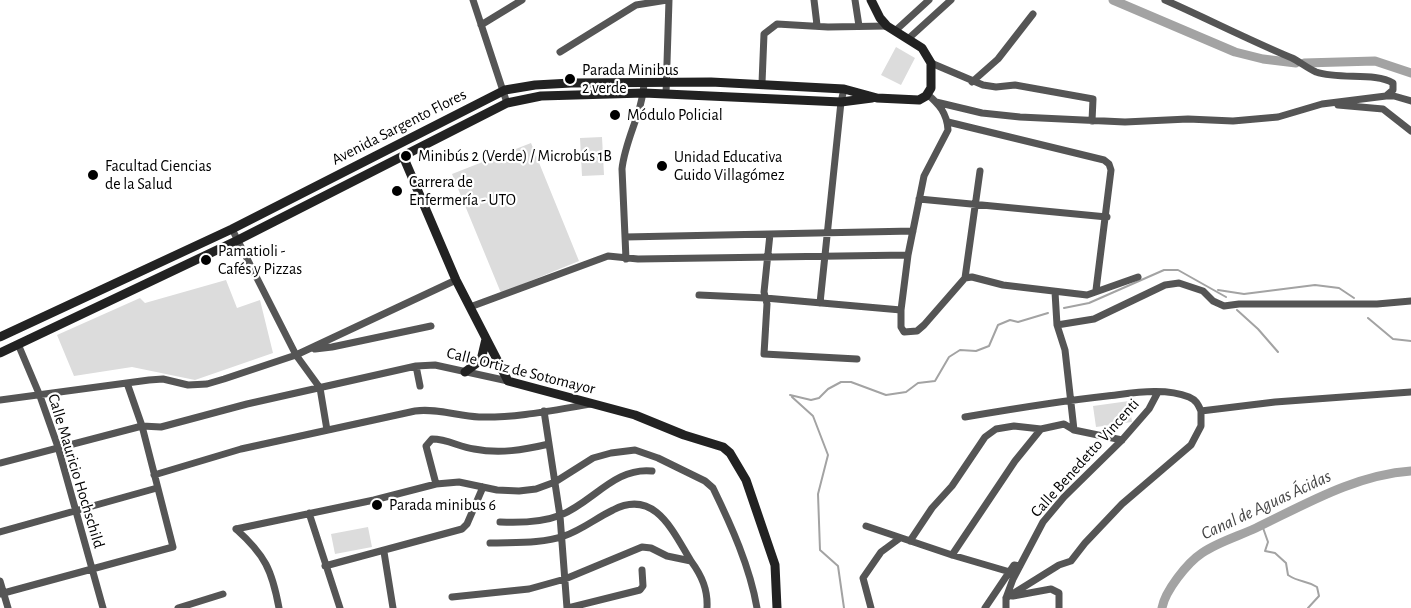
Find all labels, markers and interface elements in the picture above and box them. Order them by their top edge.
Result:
place label: Parada Minibus 2 verde [582,60,679,98]
marker: Parada Minibus 2 verde [563,72,577,86]
street label: Avenida Sargento Flores [328,85,470,169]
place label: Módulo Policial [627,105,723,125]
marker: Módulo Policial [608,108,622,122]
place label: Minibús 2 (Verde) / Microbús 1B [418,146,612,166]
place label: Unidad Educativa Guido Villagómez [674,147,785,185]
marker: Minibús 2 (Verde) / Microbús 1B [399,149,413,163]
place label: Facultad Ciencias de la Salud [105,156,212,194]
marker: Unidad Educativa Guido Villagómez [655,159,669,173]
marker: Facultad Ciencias de la Salud [86,168,100,182]
place label: Carrera de Enfermería - UTO [409,172,516,210]
marker: Carrera de Enfermería - UTO [390,184,404,198]
place label: Pamatioli - Cafés y Pizzas [218,241,302,279]
marker: Pamatioli - Cafés y Pizzas [199,253,213,267]
street label: Calle Ortiz de Sotomayor [445,343,597,399]
street label: Calle Mauricio Hochschild [43,391,109,551]
street label: Calle Benedetto Vincenti [1027,395,1143,521]
water label: Canal de Aguas Ácidas [1198,465,1334,545]
place label: Parada minibus 6 [389,495,496,515]
marker: Parada minibus 6 [370,498,384,512]

